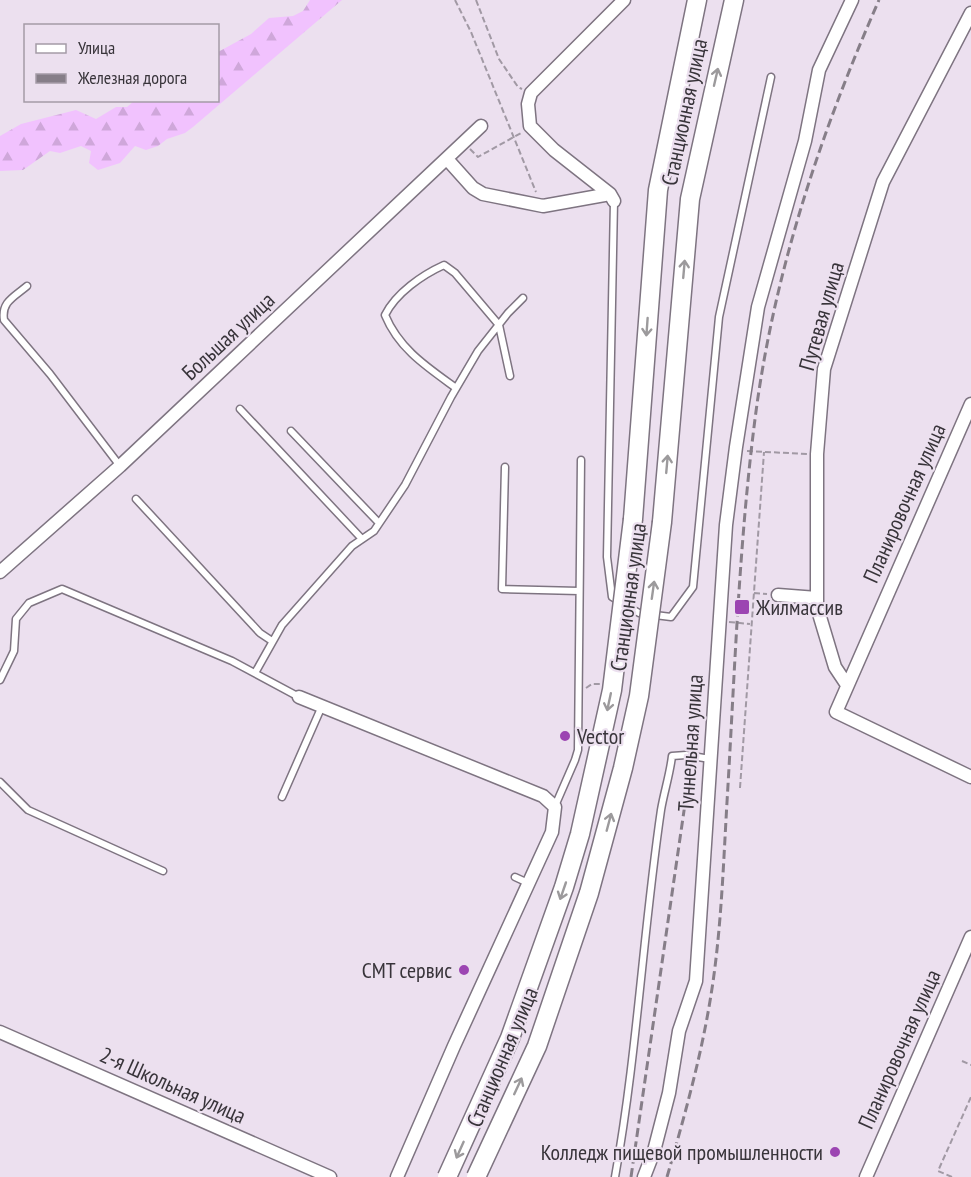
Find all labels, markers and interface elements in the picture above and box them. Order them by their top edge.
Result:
legend [24,24,219,102]
text: Улица [78,36,115,59]
street label: Станционная улица [655,36,713,188]
text: Железная дорога [77,66,187,89]
one-way arrow [711,68,723,87]
street label: Путевая улица [792,258,850,374]
one-way arrow [678,260,689,280]
street label: Большая улица [176,286,280,386]
one-way arrow [641,317,652,337]
street label: Планировочная улица [856,419,952,587]
one-way arrow [662,454,673,474]
street label: Станционная улица [604,521,652,673]
one-way arrow [648,580,659,600]
place label: Жилмассив [755,593,843,621]
marker: Жилмассив [733,598,751,616]
street label: Туннельная улица [671,673,709,813]
one-way arrow [603,692,615,711]
place label: Vector [576,722,624,750]
marker: Vector [558,729,572,743]
one-way arrow [603,813,615,832]
one-way arrow [556,881,567,900]
place label: СМТ сервис [362,956,452,984]
marker: СМТ сервис [457,963,471,977]
street label: Планировочная улица [851,965,947,1133]
street label: Станционная улица [460,983,544,1131]
street label: 2-я Школьная улица [96,1040,250,1130]
one-way arrow [513,1077,525,1095]
place label: Колледж пищевой промышленности [541,1138,823,1166]
one-way arrow [453,1140,465,1158]
marker: Колледж пищевой промышленности [828,1145,842,1159]

